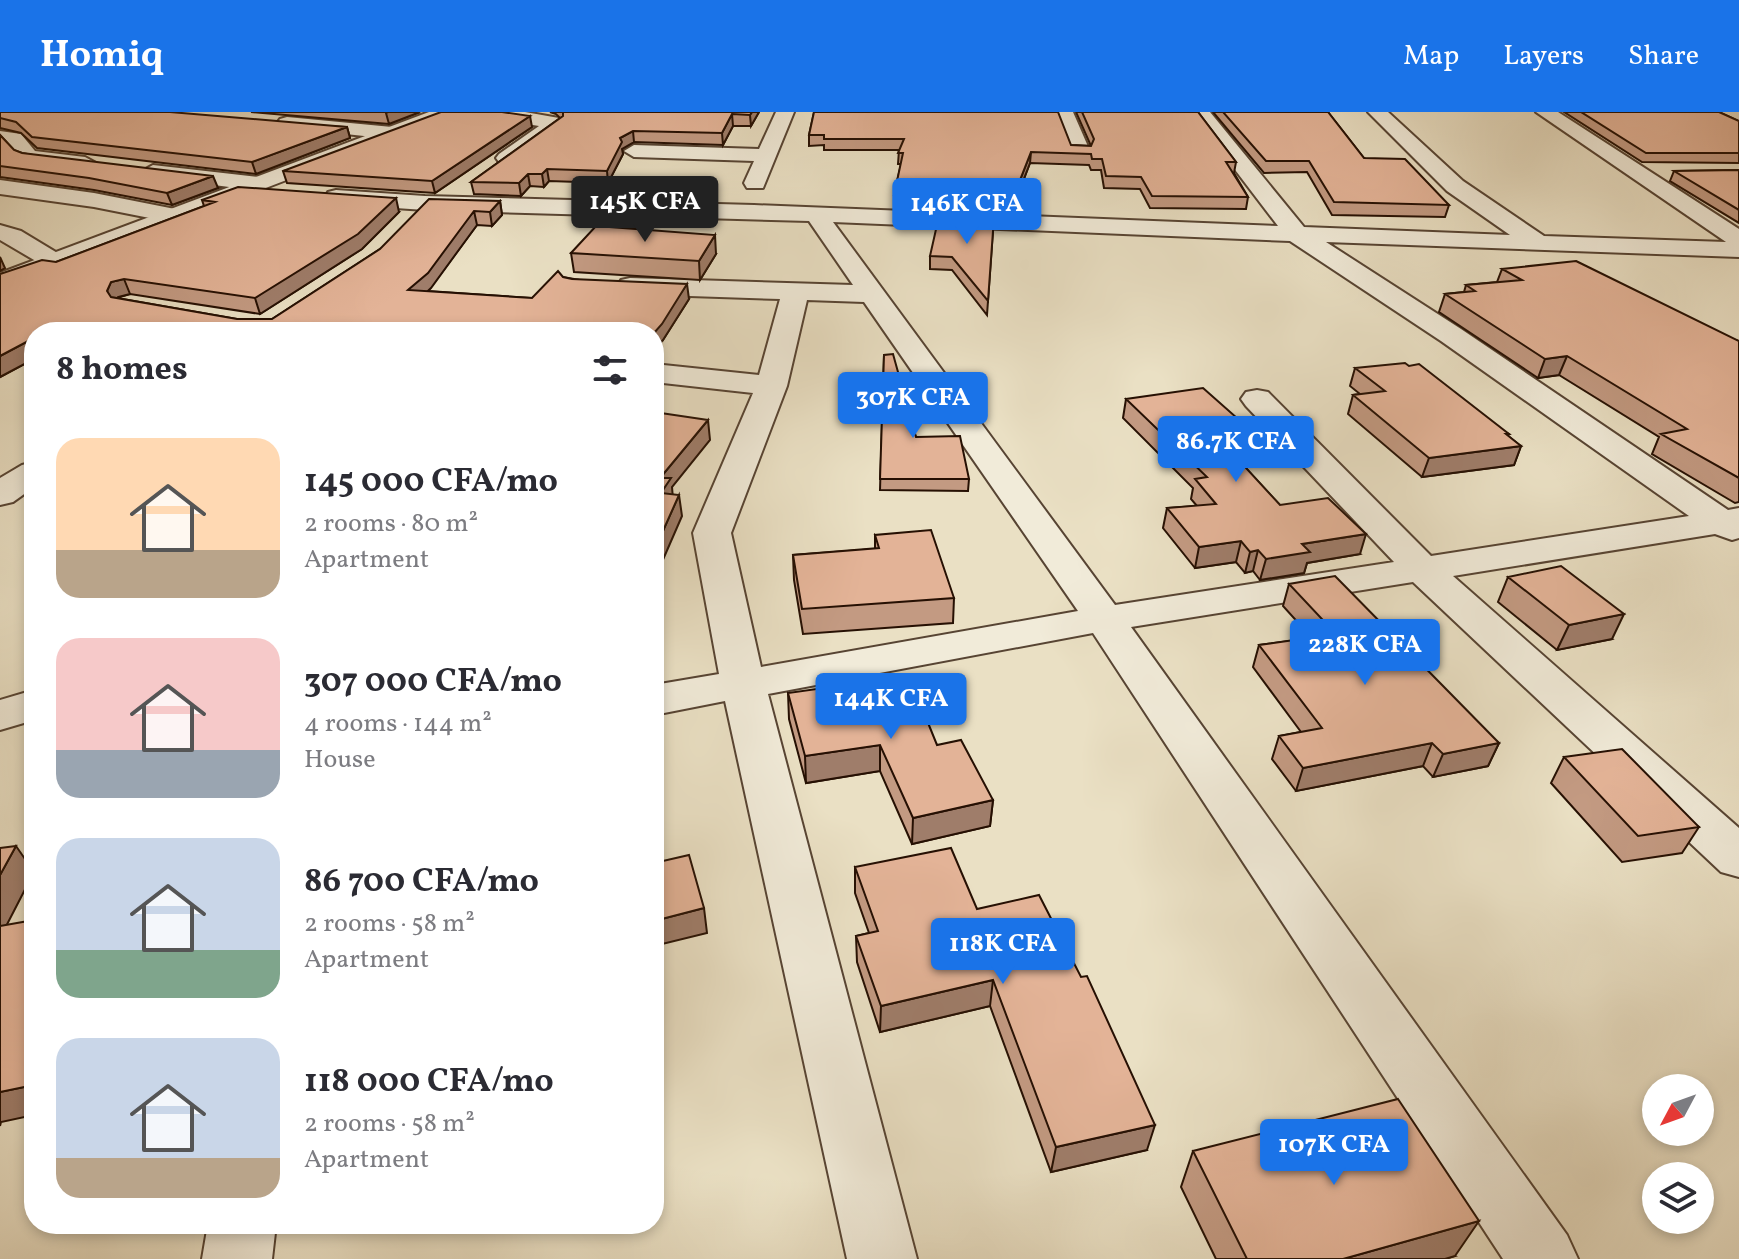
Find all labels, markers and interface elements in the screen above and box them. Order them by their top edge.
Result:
text: Homiq [40,30,163,83]
text: Map [1403,37,1459,76]
text: Layers [1503,37,1584,76]
text: Share [1628,37,1699,76]
pin: 145K CFA [562,176,728,244]
pin: 146K CFA [884,178,1050,246]
text: 145K CFA [589,184,701,220]
text: 146K CFA [910,186,1024,222]
text: 8 homes [56,347,188,394]
icon: filters [588,348,632,392]
pin: 307K CFA [830,372,996,440]
text: 307K CFA [856,380,970,416]
pin: 86.7K CFA [1144,416,1328,484]
text: 86.7K CFA [1176,424,1296,460]
text: 145 000 CFA/mo [304,459,558,506]
icon: home [120,470,216,566]
text: 2 rooms · 80 m² [304,506,478,542]
text: Apartment [304,542,429,578]
pin: 228K CFA [1282,619,1448,687]
text: 228K CFA [1308,627,1422,663]
text: 307 000 CFA/mo [304,659,562,706]
icon: home [120,670,216,766]
pin: 144K CFA [808,673,974,741]
text: 144K CFA [834,681,948,717]
text: 4 rooms · 144 m² [304,706,492,742]
text: House [304,742,376,778]
text: 86 700 CFA/mo [304,859,539,906]
icon: home [120,870,216,966]
text: 2 rooms · 58 m² [304,906,475,942]
pin: 118K CFA [920,918,1086,986]
text: 118K CFA [949,926,1057,962]
text: Apartment [304,942,429,978]
text: 118 000 CFA/mo [304,1059,554,1106]
icon: home [120,1070,216,1166]
north arrow [1642,1074,1714,1146]
map controls [1642,1074,1714,1234]
text: 2 rooms · 58 m² [304,1106,475,1142]
pin: 107K CFA [1251,1119,1417,1187]
text: 107K CFA [1278,1127,1390,1163]
text: Apartment [304,1142,429,1178]
button: layers [1642,1162,1714,1234]

